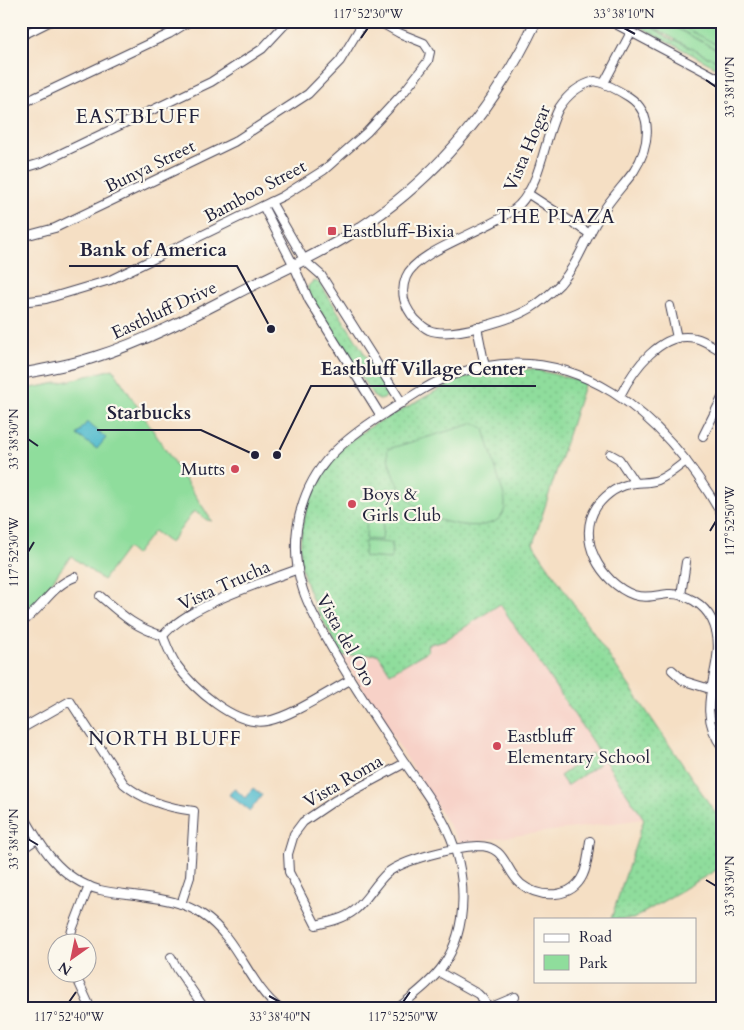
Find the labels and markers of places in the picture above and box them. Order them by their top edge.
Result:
place label: Eastbluff-Bixia [342,219,455,244]
marker: Eastbluff-Bixia [326,225,338,237]
callout: Bank of America [69,232,237,266]
callout: Eastbluff Village Center [311,352,536,386]
callout: Starbucks [97,396,201,430]
place label: Mutts [181,457,225,482]
marker: Mutts [229,463,241,475]
place label: Boys & Girls Club [362,482,441,528]
marker: Boys & Girls Club [346,498,358,510]
place label: Eastbluff Elementary School [507,724,650,770]
marker: Eastbluff Elementary School [491,740,503,752]

